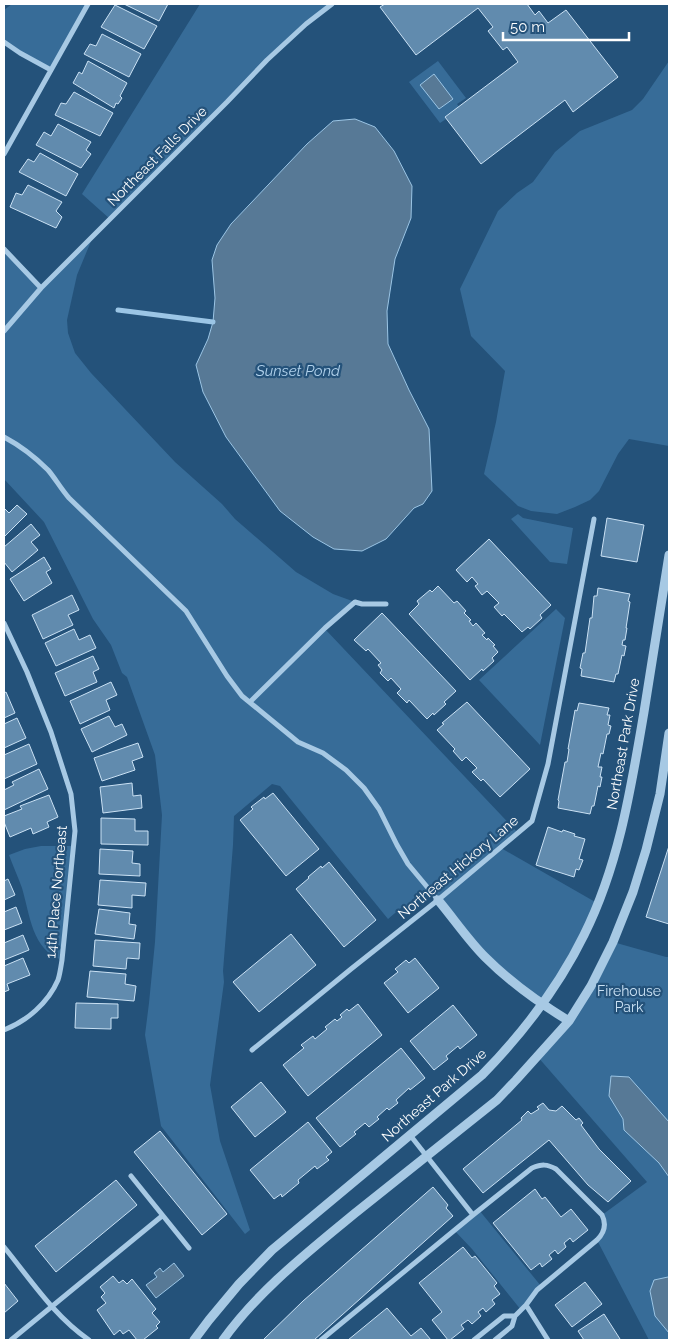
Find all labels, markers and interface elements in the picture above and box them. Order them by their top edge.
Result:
scale bar [503,10,629,42]
text: 50 m [510,18,545,36]
street label: Northeast Falls Drive [104,103,210,209]
water label: Sunset Pond [255,362,341,380]
street label: Northeast Park Drive [604,677,642,811]
street label: Northeast Hickory Lane [395,812,521,922]
street label: 14th Place Northeast [42,824,70,959]
park label: Firehouse Park [597,983,661,1015]
street label: Northeast Park Drive [378,1045,490,1145]

